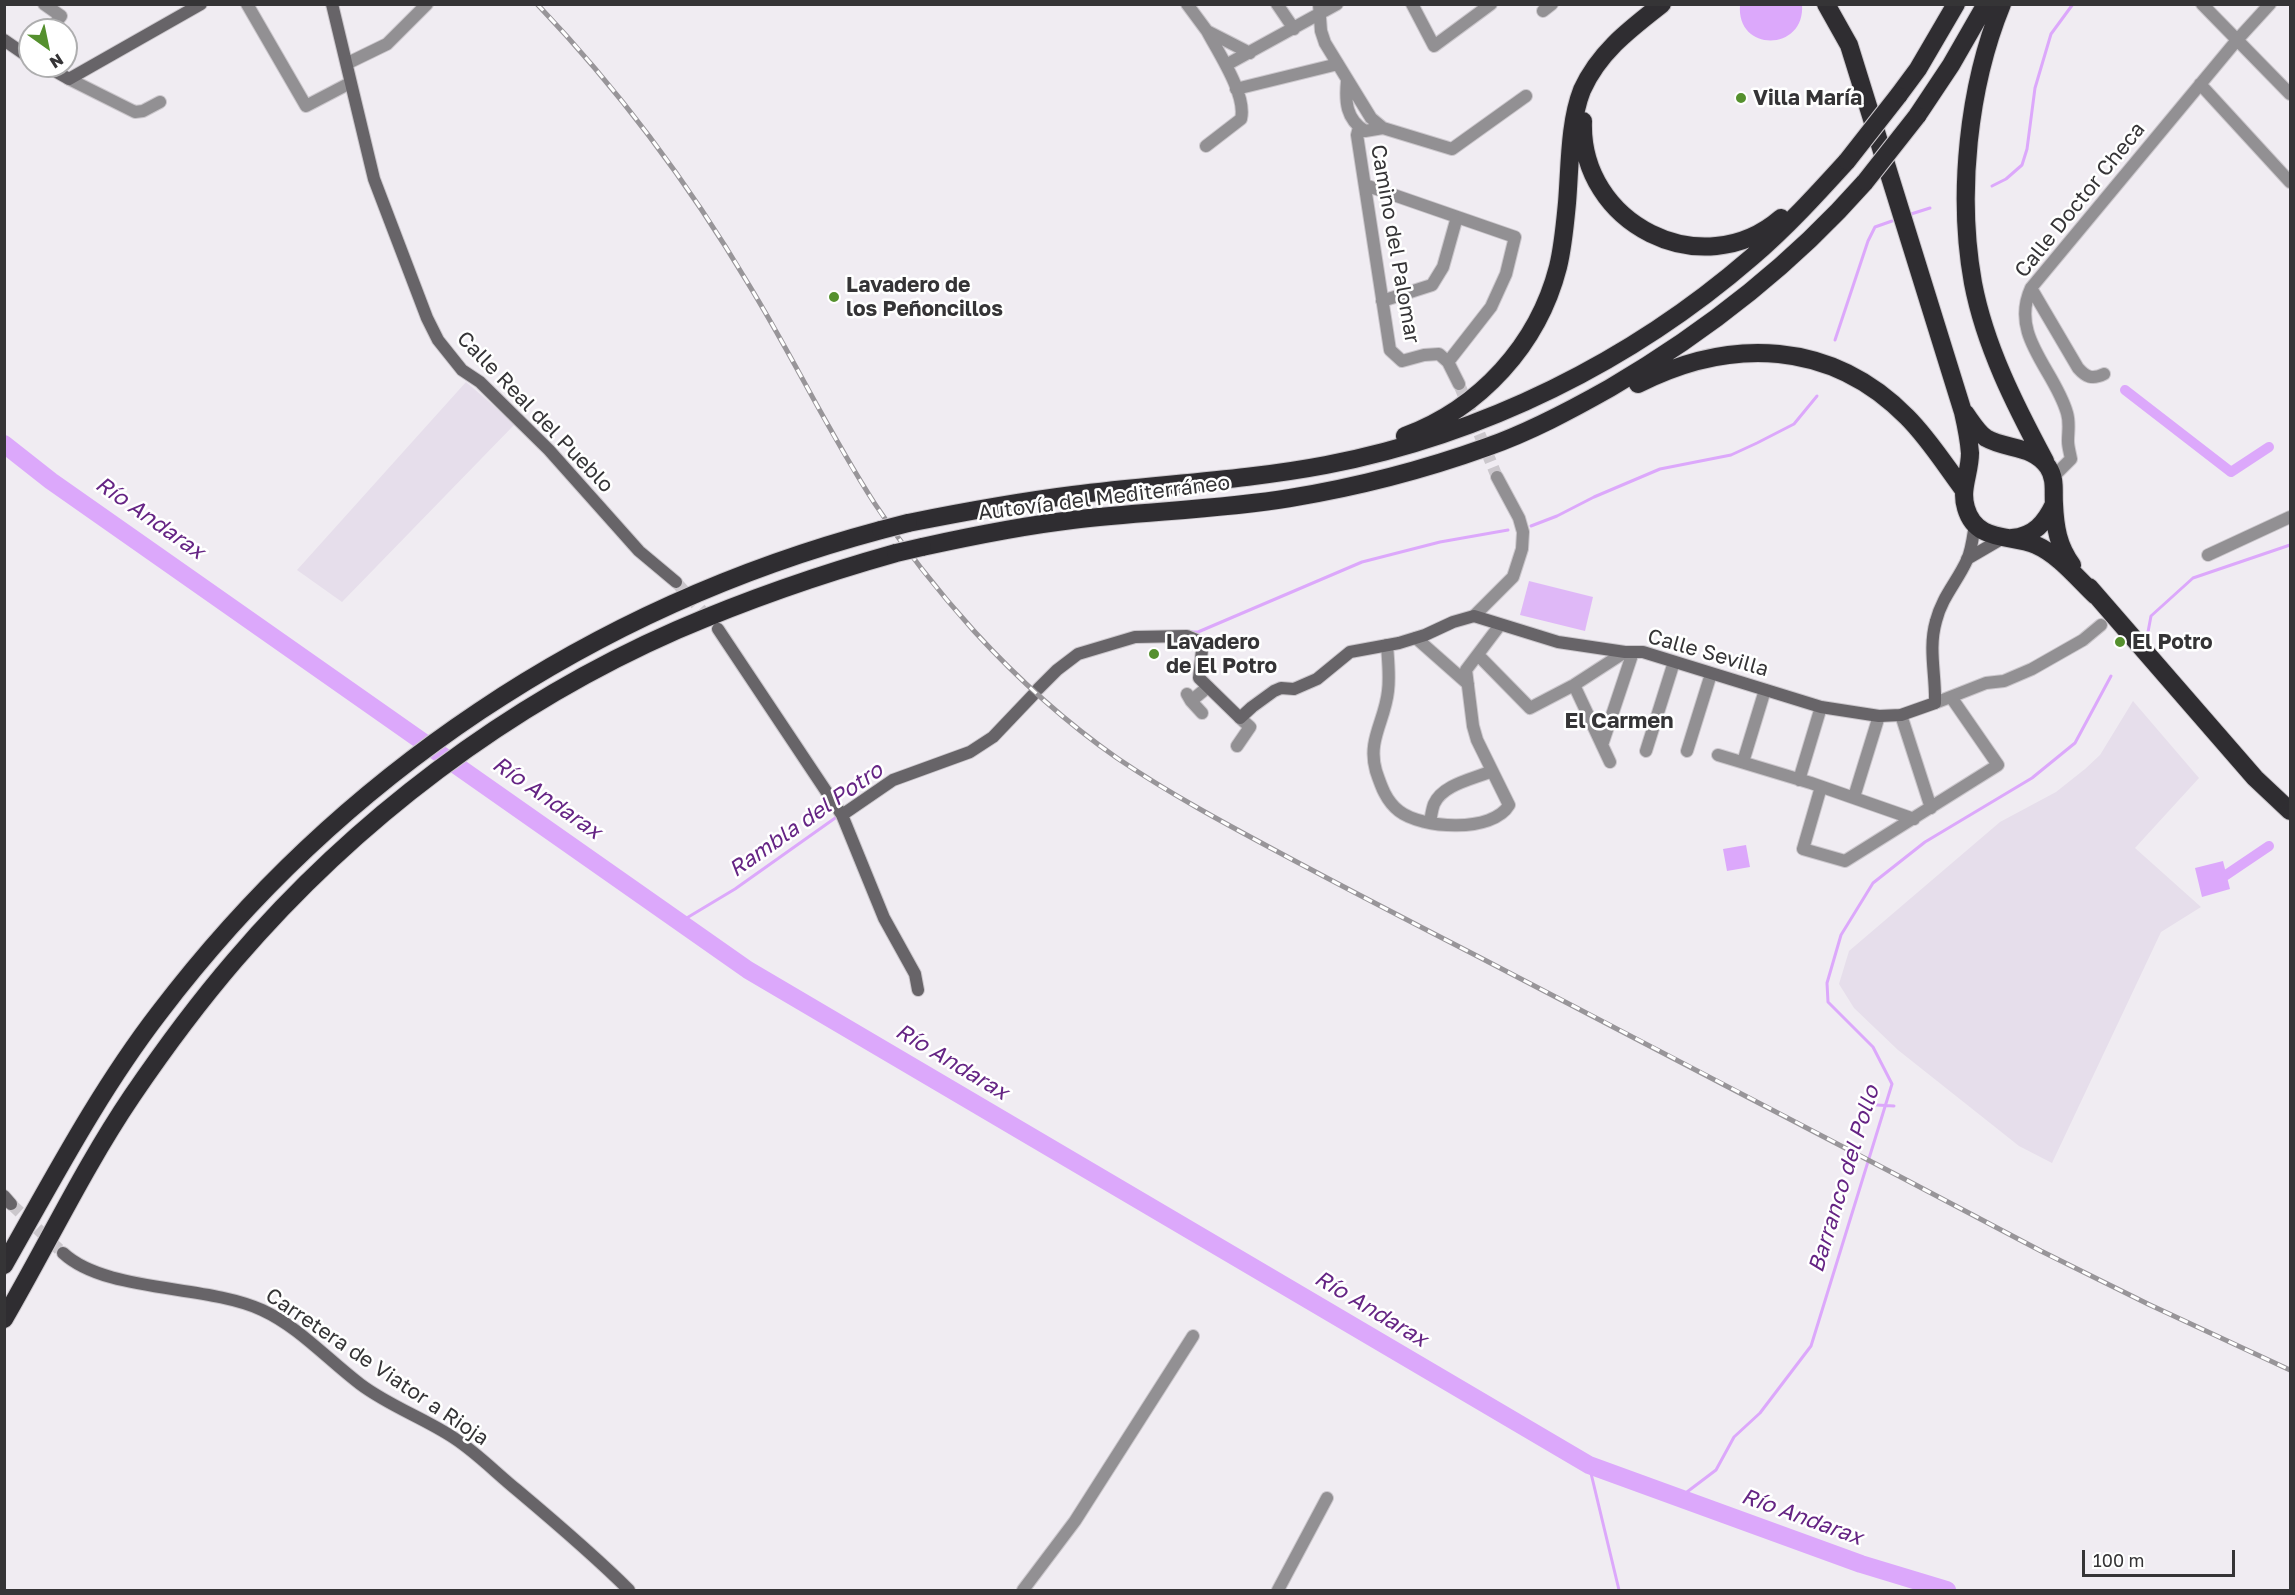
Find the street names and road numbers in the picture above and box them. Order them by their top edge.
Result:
street label: Calle Doctor Checa [2010,117,2150,283]
street label: Camino del Palomar [1365,143,1425,345]
street label: Calle Real del Pueblo [451,326,619,498]
street label: Autovía del Mediterráneo [977,470,1231,526]
street label: Calle Sevilla [1645,624,1771,682]
street label: Carretera de Viator a Rioja [261,1283,493,1451]

